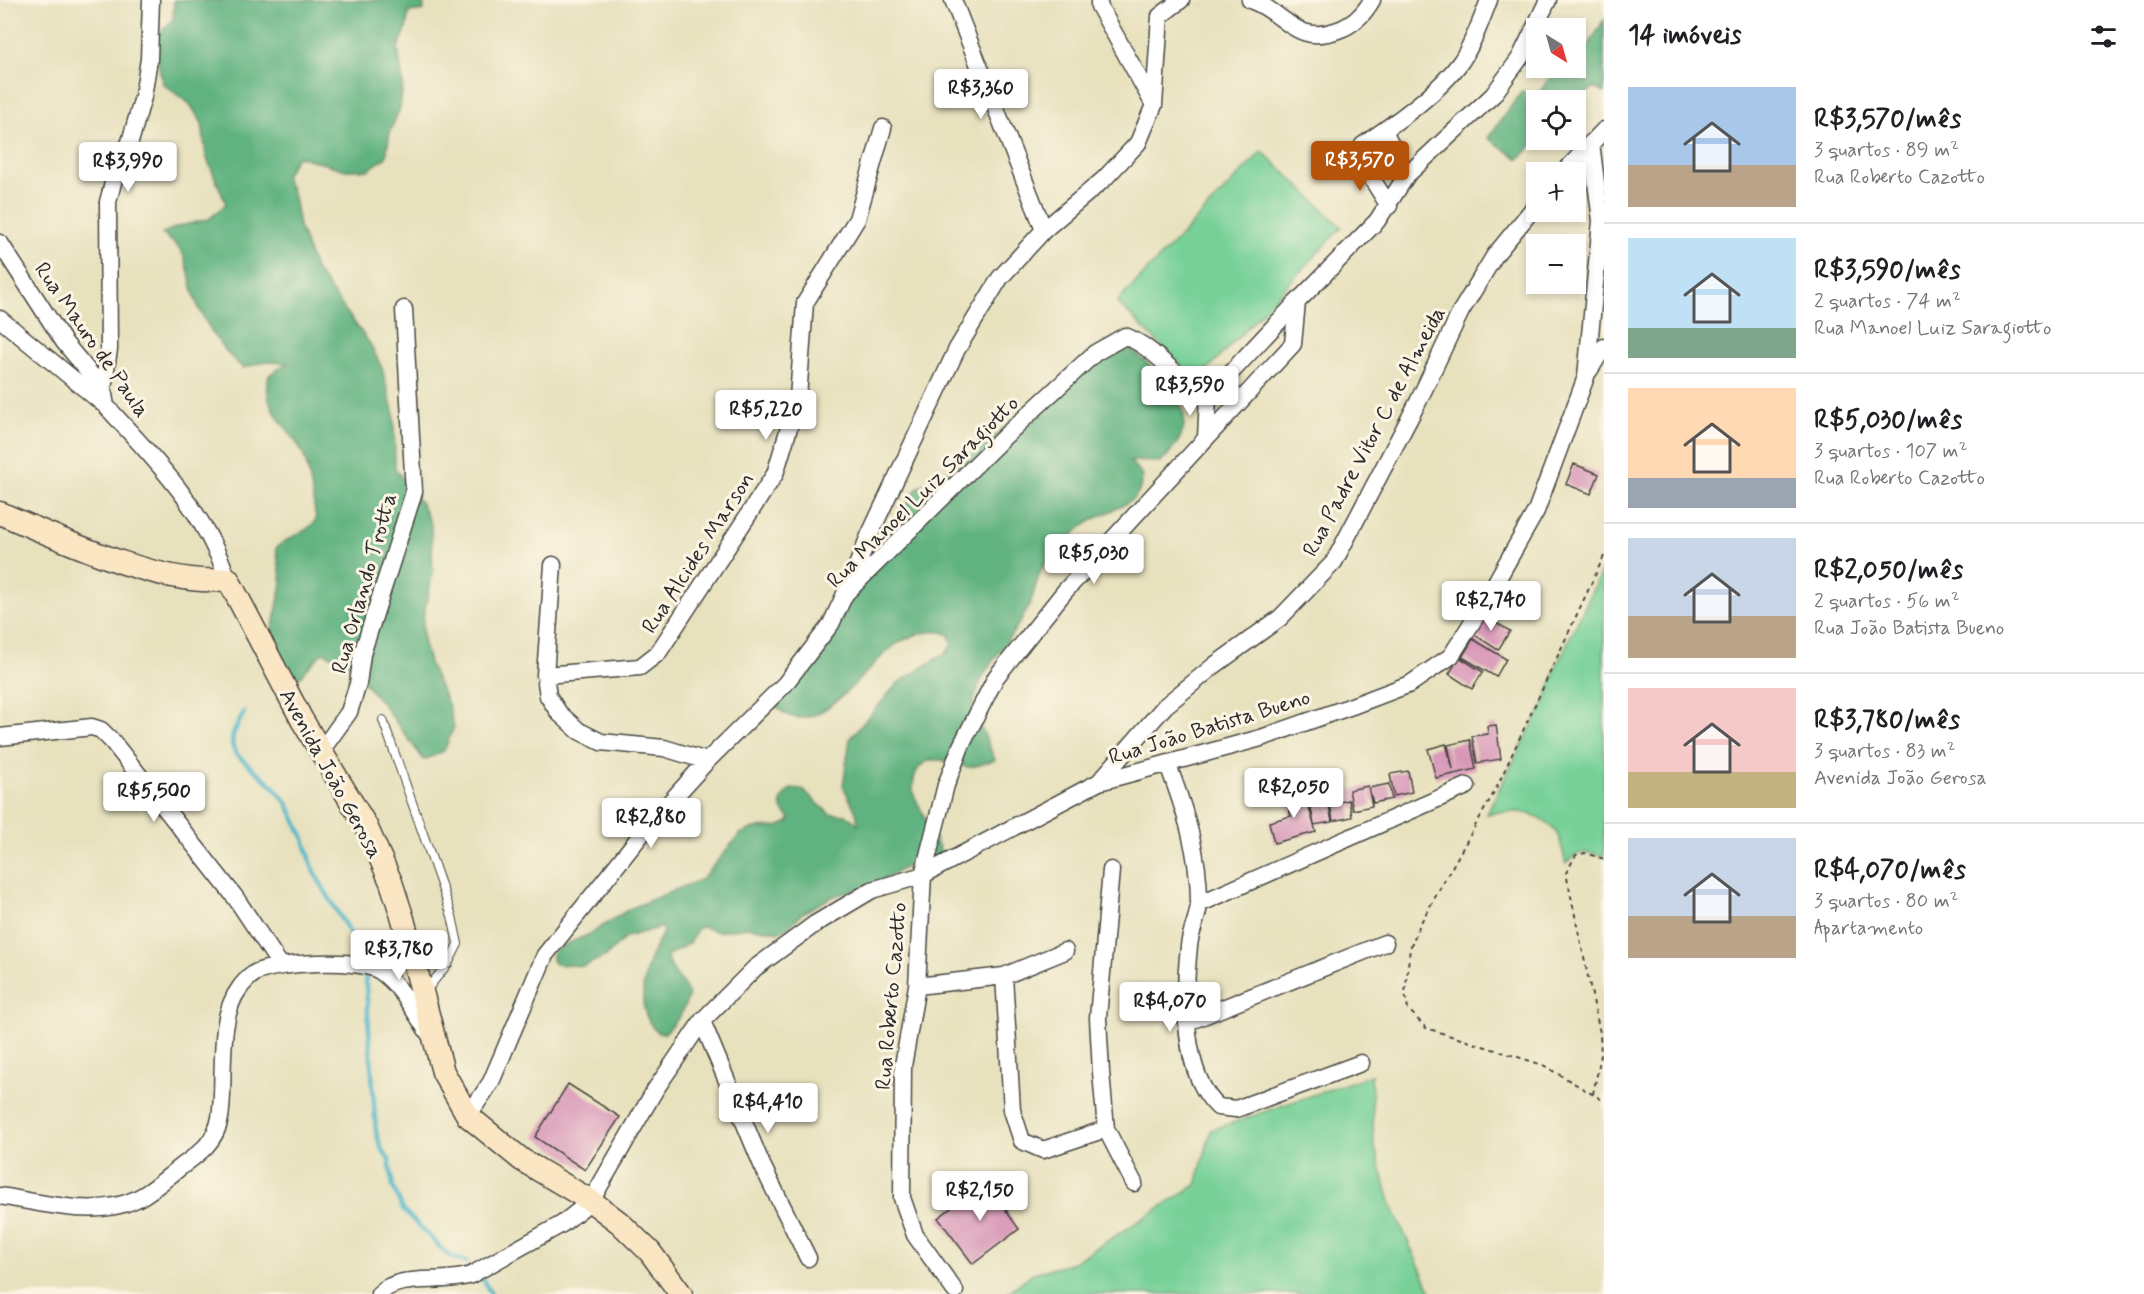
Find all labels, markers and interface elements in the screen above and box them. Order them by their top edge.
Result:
north arrow [1526,18,1586,78]
map controls [1526,18,1586,294]
text: 14 imóveis [1628,19,1742,53]
icon: filters [2087,20,2120,53]
pin: R$3,360 [926,69,1036,120]
text: R$3,360 [948,75,1014,102]
button: locate [1526,90,1586,150]
text: R$3,570/mês [1814,103,1961,137]
icon: home [1676,111,1748,183]
text: 3 quartos · 89 m² [1814,137,1959,164]
pin: R$3,570 [1305,141,1415,192]
pin: R$3,990 [73,142,183,193]
text: R$3,570 [1325,147,1395,174]
text: R$3,990 [93,148,163,175]
button: + [1526,162,1586,222]
text: Rua Roberto Cazotto [1814,164,1985,191]
button: − [1526,234,1586,294]
text: R$3,590/mês [1814,254,1960,288]
street label: Rua Mauro de Paula [27,257,155,423]
icon: home [1676,262,1748,334]
text: 2 quartos · 74 m² [1814,288,1961,315]
street label: Rua Padre Vitor C de Almeida [1297,302,1453,562]
text: Rua Manoel Luiz Saragiotto [1814,315,2051,342]
pin: R$3,590 [1135,366,1245,417]
text: R$3,590 [1155,372,1225,399]
pin: R$5,220 [711,390,821,441]
street label: Rua Manoel Luiz Saragiotto [821,390,1028,597]
text: R$5,220 [729,396,803,423]
text: R$5,030/mês [1814,404,1962,438]
icon: home [1676,412,1748,484]
text: 3 quartos · 107 m² [1814,438,1967,465]
text: Rua Roberto Cazotto [1814,465,1985,492]
street label: Rua Alcides Marson [636,467,761,639]
street label: Rua Orlando Trotta [326,490,404,677]
pin: R$5,030 [1039,534,1149,585]
text: R$5,030 [1059,540,1129,567]
text: R$2,050/mês [1814,554,1963,588]
icon: home [1676,562,1748,634]
pin: R$2,740 [1436,581,1546,632]
text: R$2,740 [1456,587,1526,614]
text: 2 quartos · 56 m² [1814,588,1960,615]
text: Rua João Batista Bueno [1814,615,2004,642]
street label: Avenida João Gerosa [272,684,389,864]
street label: Rua João Batista Bueno [1105,684,1314,772]
text: R$3,780/mês [1814,704,1960,738]
icon: home [1676,712,1748,784]
text: 3 quartos · 83 m² [1814,738,1955,765]
text: Avenida João Gerosa [1814,765,1987,792]
pin: R$2,050 [1239,768,1349,819]
pin: R$5,500 [99,772,209,823]
text: R$2,050 [1258,774,1330,801]
text: R$5,500 [117,778,191,805]
pin: R$2,880 [596,798,706,849]
text: R$2,880 [616,804,686,831]
text: R$4,070/mês [1814,854,1966,888]
icon: home [1676,862,1748,934]
text: 3 quartos · 80 m² [1814,888,1958,915]
street label: Rua Roberto Cazotto [870,901,914,1091]
text: Apartamento [1814,915,1923,942]
pin: R$3,780 [344,930,454,981]
text: R$3,780 [365,936,433,963]
pin: R$4,070 [1115,982,1225,1033]
text: R$4,070 [1133,988,1207,1015]
pin: R$4,410 [713,1083,823,1134]
text: R$4,410 [733,1089,803,1116]
pin: R$2,150 [925,1171,1035,1222]
text: R$2,150 [946,1177,1014,1204]

